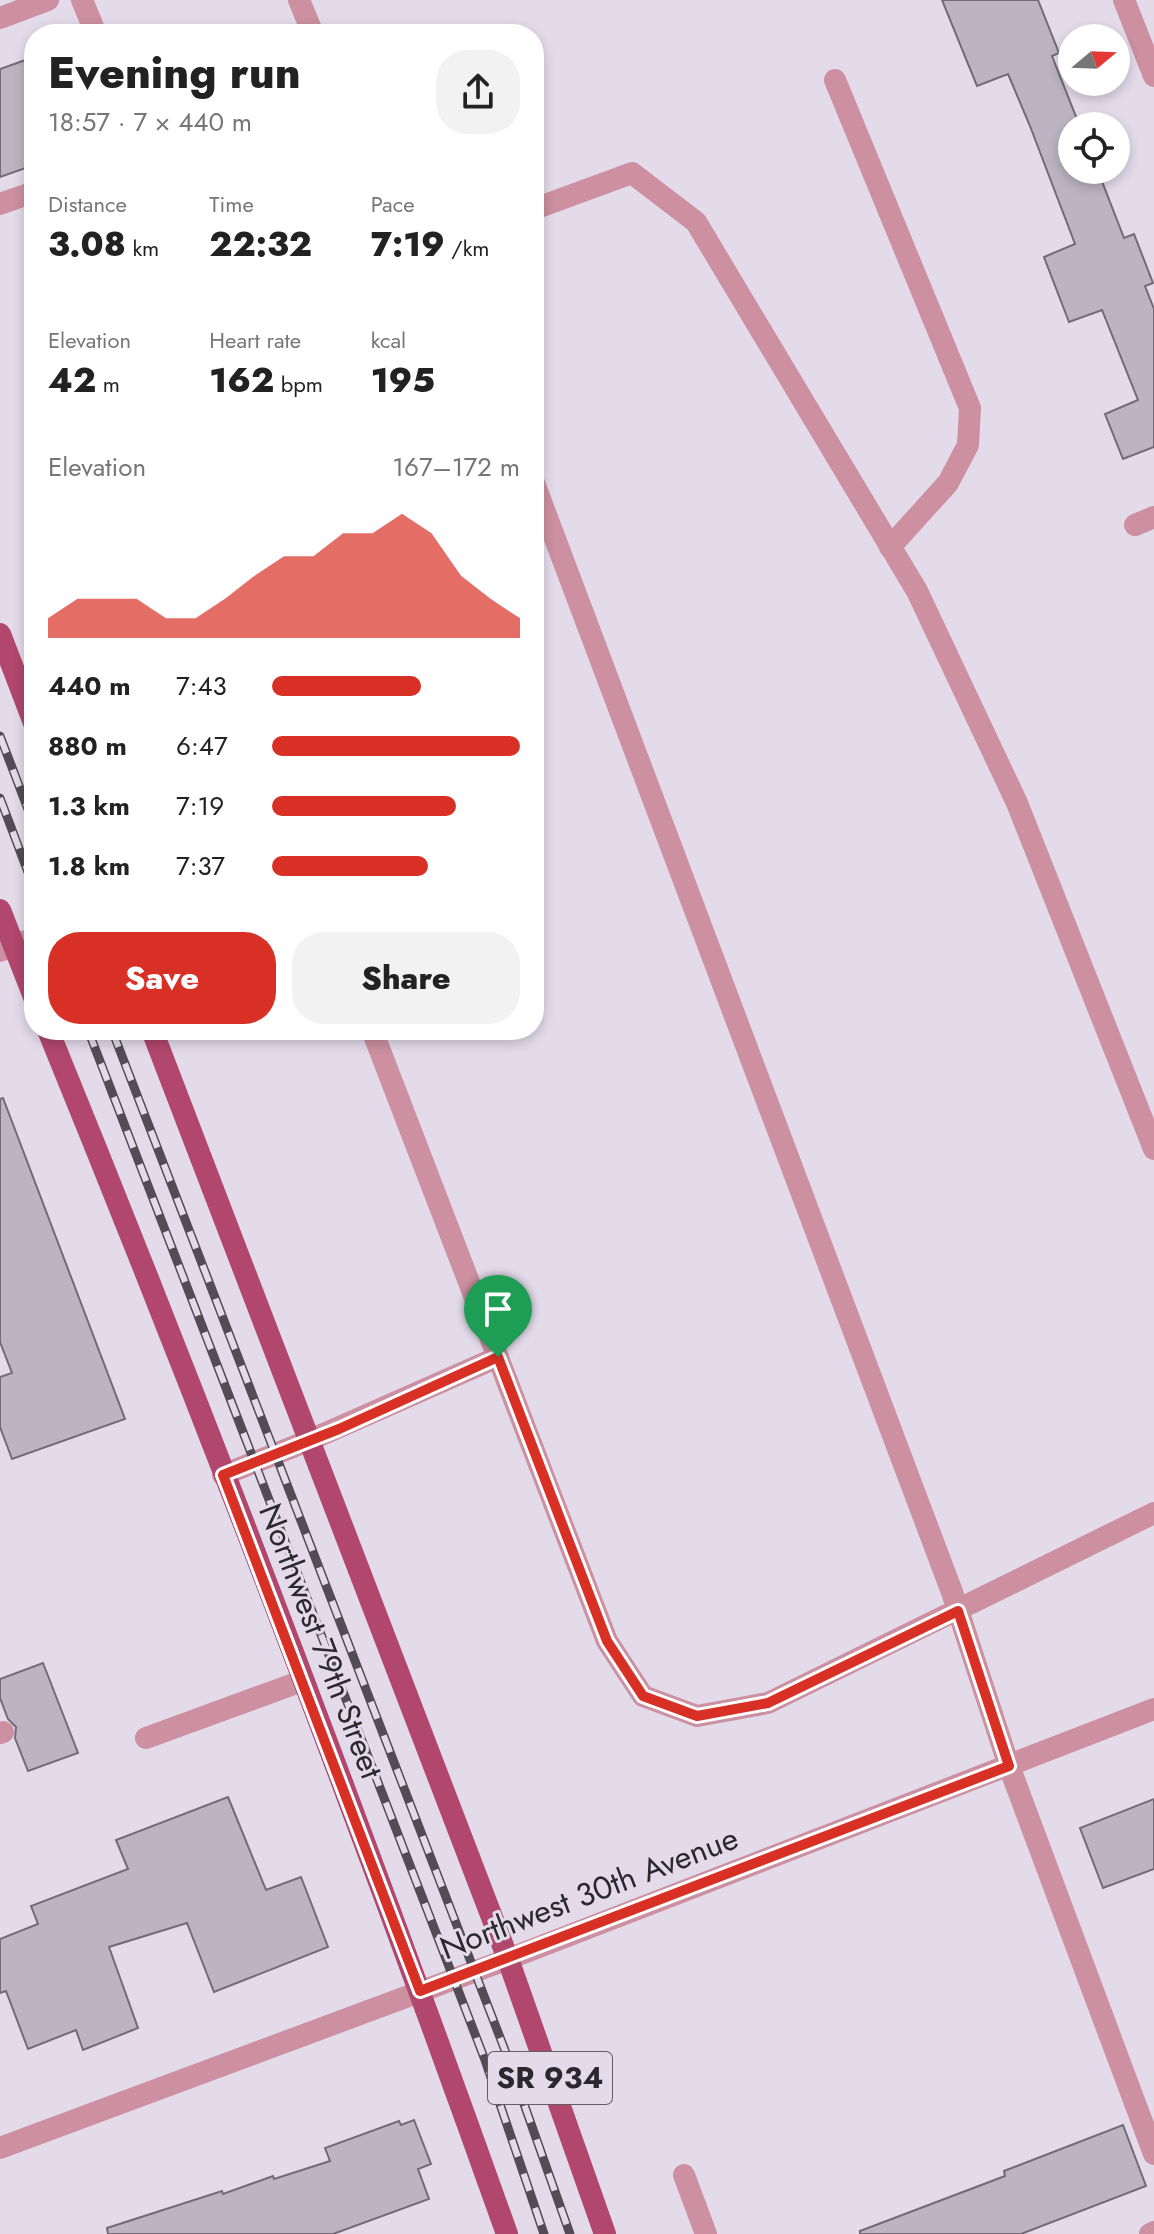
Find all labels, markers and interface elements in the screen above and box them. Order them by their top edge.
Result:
north arrow [1058,24,1130,96]
map controls [1058,24,1130,184]
text: Evening run [48,41,301,105]
button: share [436,50,520,134]
text: 18:57 · 7 × 440 m [48,103,252,141]
button: locate [1058,112,1130,184]
text: Distance [48,188,127,220]
text: Time [209,188,254,220]
text: Pace [371,188,414,220]
text: 3.08 [48,220,126,269]
text: 22:32 [209,220,312,269]
text: 7:19 [371,220,445,269]
text: km [126,232,159,264]
text: /km [445,232,490,264]
text: Elevation [48,324,131,356]
text: Heart rate [209,324,301,356]
text: kcal [371,324,406,356]
text: 42 [48,356,96,405]
text: 162 [209,356,274,405]
text: 195 [371,356,435,405]
text: m [96,368,120,400]
text: bpm [274,368,323,400]
text: Elevation [48,448,146,486]
text: 167–172 m [392,448,520,486]
text: 440 m [48,667,131,705]
text: 7:43 [176,667,227,705]
text: 880 m [48,727,127,765]
text: 6:47 [176,727,228,765]
text: 1.3 km [48,787,130,825]
text: 7:19 [176,787,224,825]
text: 1.8 km [48,847,130,885]
text: 7:37 [176,847,225,885]
button: Save [48,932,276,1024]
button: Share [292,932,520,1024]
pin [464,1275,532,1357]
icon: arrive [476,1287,520,1331]
street label: Northwest 79th Street [247,1497,395,1785]
street label: Northwest 30th Avenue [433,1815,745,1971]
road number: SR 934 [488,2052,612,2104]

